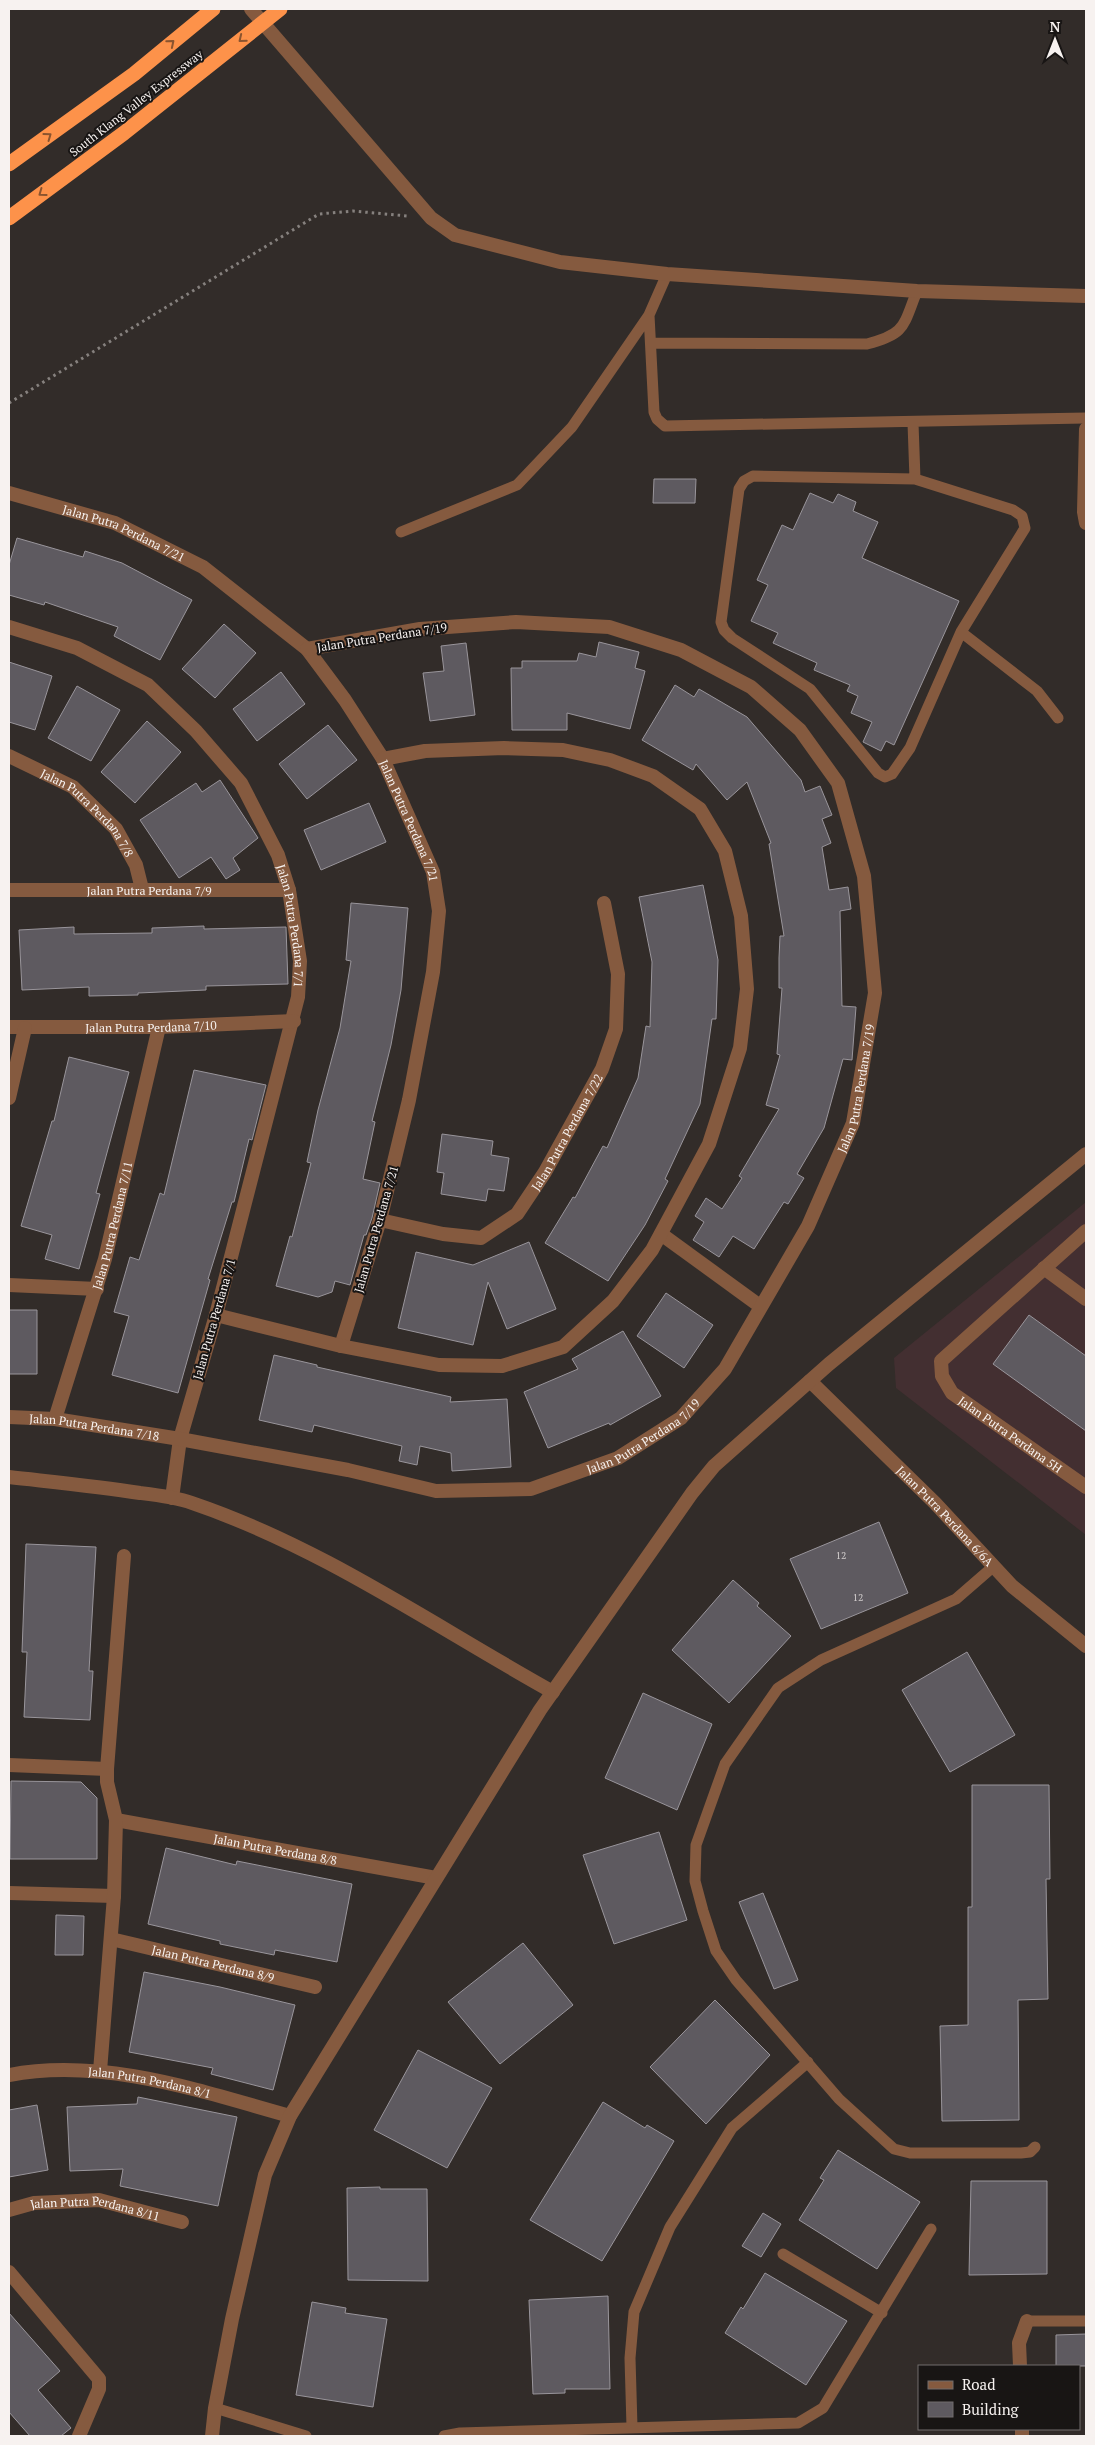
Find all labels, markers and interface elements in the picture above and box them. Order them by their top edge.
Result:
north arrow [1030,15,1080,65]
text: N [1050,17,1061,36]
one-way arrow [239,34,248,42]
one-way arrow [166,40,175,49]
street label: South Klang Valley Expressway [66,46,206,160]
one-way arrow [42,133,51,141]
one-way arrow [39,187,48,197]
street label: Jalan Putra Perdana 7/21 [61,501,188,564]
street label: Jalan Putra Perdana 7/19 [316,619,448,655]
street label: Jalan Putra Perdana 7/21 [377,757,442,883]
street label: Jalan Putra Perdana 7/8 [38,765,137,859]
street label: Jalan Putra Perdana 7/1 [274,862,308,988]
street label: Jalan Putra Perdana 7/9 [86,883,212,898]
street label: Jalan Putra Perdana 7/10 [85,1017,217,1035]
street label: Jalan Putra Perdana 7/19 [834,1023,877,1155]
street label: Jalan Putra Perdana 7/22 [527,1071,605,1193]
street label: Jalan Putra Perdana 7/11 [88,1160,135,1291]
street label: Jalan Putra Perdana 7/21 [351,1164,401,1294]
street label: Jalan Putra Perdana 7/1 [190,1257,238,1381]
street label: Jalan Putra Perdana 5H [956,1392,1066,1476]
street label: Jalan Putra Perdana 7/19 [584,1395,703,1476]
street label: Jalan Putra Perdana 7/18 [29,1410,161,1443]
street label: Jalan Putra Perdana 6/6A [894,1462,998,1570]
house number: 12 [836,1549,846,1562]
house number: 12 [853,1591,863,1604]
street label: Jalan Putra Perdana 8/8 [212,1830,338,1867]
street label: Jalan Putra Perdana 8/9 [151,1941,276,1985]
street label: Jalan Putra Perdana 8/1 [88,2063,213,2101]
street label: Jalan Putra Perdana 8/11 [28,2193,162,2223]
legend [918,2365,1080,2430]
text: Road [962,2374,995,2394]
text: Building [962,2399,1020,2419]

